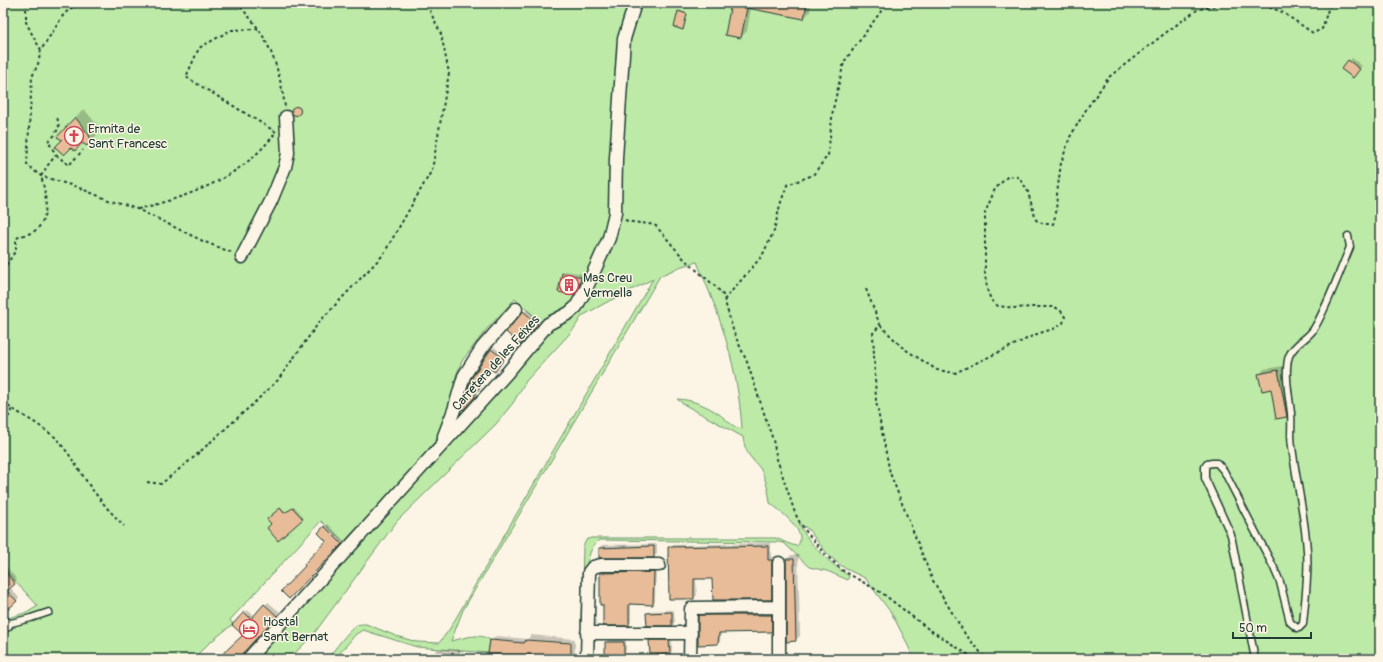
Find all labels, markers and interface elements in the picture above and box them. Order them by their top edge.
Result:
place label: Ermita de Sant Francesc [88,121,168,152]
church icon: Ermita de Sant Francesc [63,125,85,147]
place label: Mas Creu Vermella [583,270,632,301]
building icon: Mas Creu Vermella [558,274,580,296]
street label: Carretera de les Feixes [449,312,543,414]
place label: Hostal Sant Bernat [263,614,329,645]
scale bar [1233,614,1311,640]
hotel icon: Hostal Sant Bernat [238,618,260,640]
text: 50 m [1239,621,1267,636]

